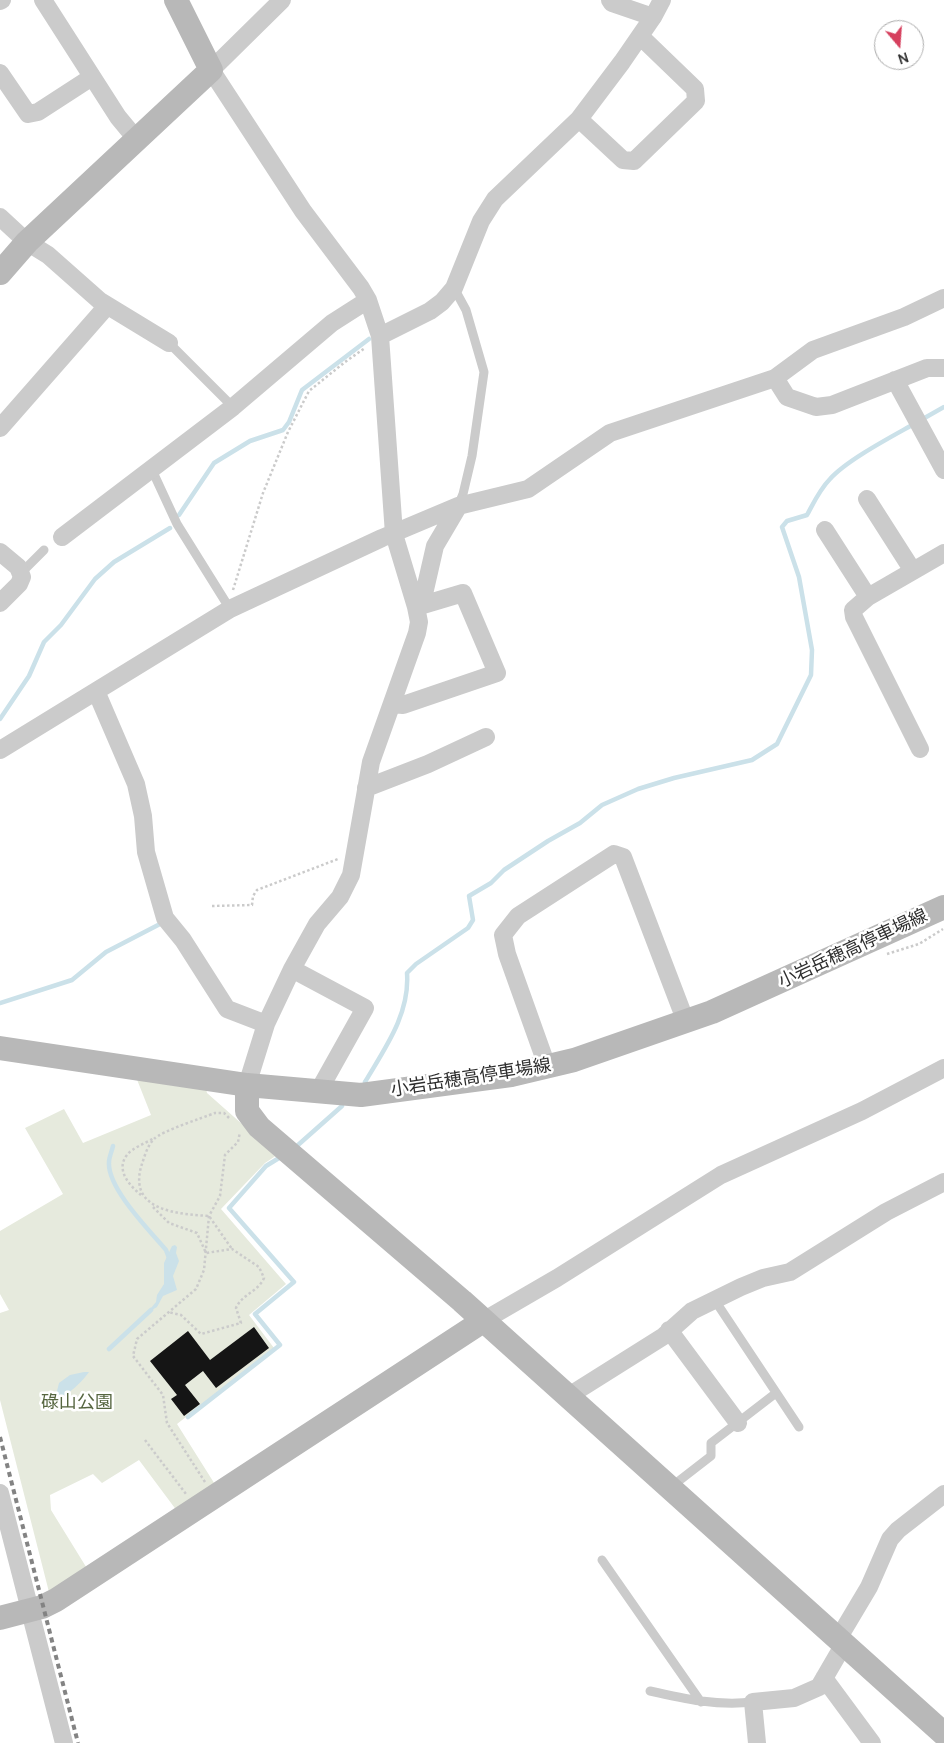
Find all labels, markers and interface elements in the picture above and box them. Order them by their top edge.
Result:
north arrow [874,20,924,70]
text: N [896,48,911,69]
street label: 小岩岳穂高停車場線 [775,905,931,993]
street label: 小岩岳穂高停車場線 [389,1055,553,1101]
park label: 碌山公園 [41,1392,113,1414]

